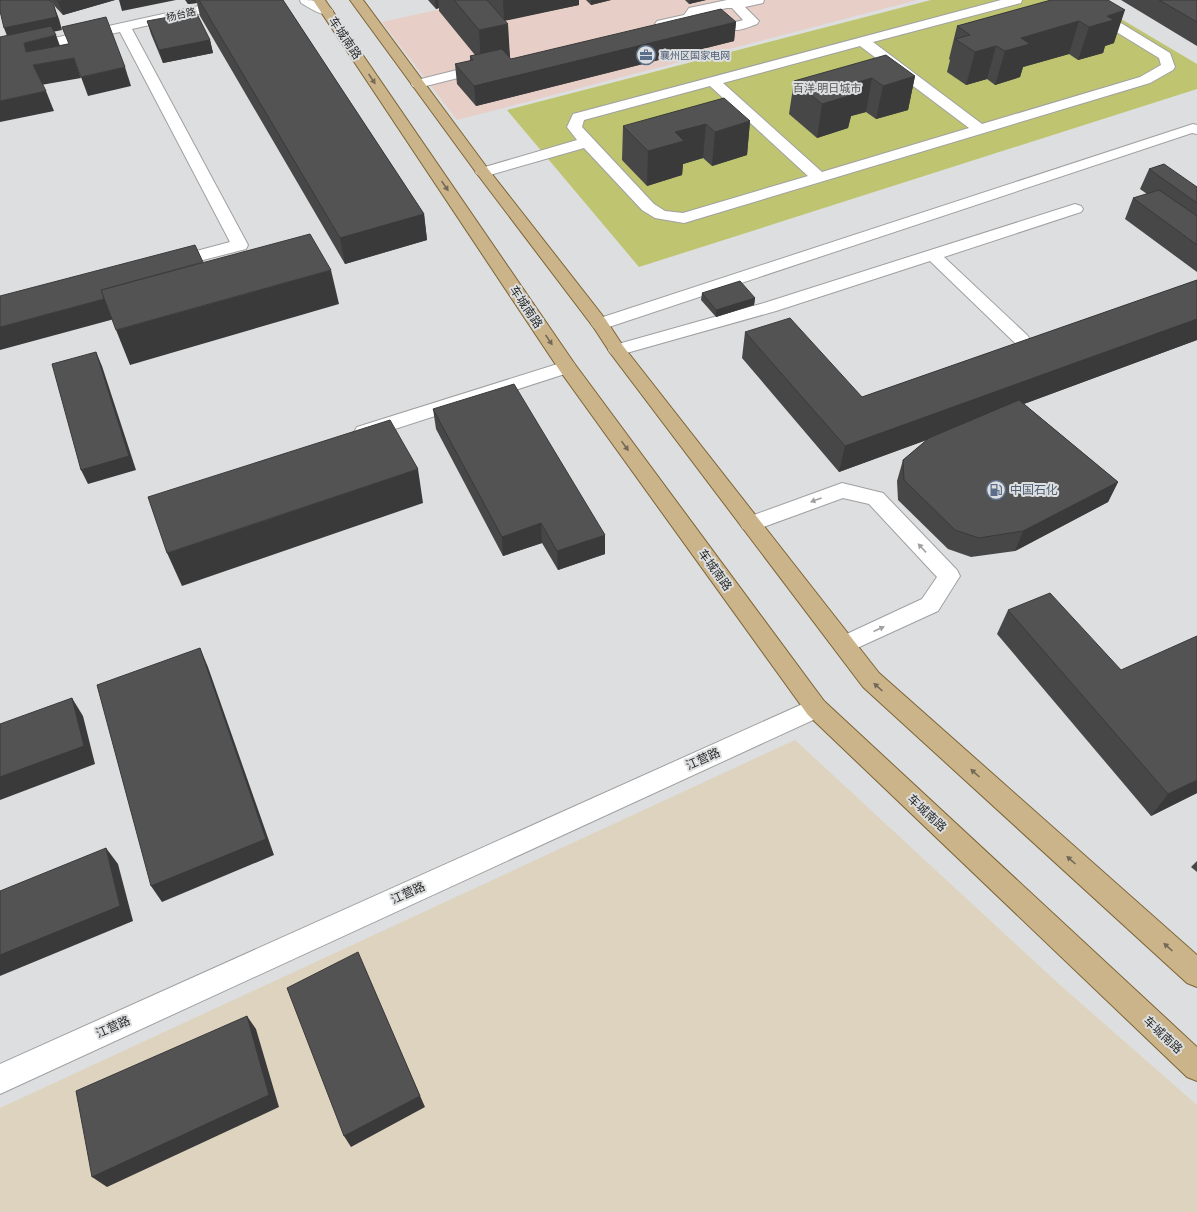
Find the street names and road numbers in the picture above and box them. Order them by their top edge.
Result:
street label: 杨台路 [165,4,197,25]
street label: 车城南路 [325,13,366,62]
street label: 车城南路 [506,282,547,331]
street label: 车城南路 [694,545,736,594]
street label: 江营路 [683,743,723,774]
street label: 车城南路 [904,790,951,835]
street label: 江营路 [388,877,428,908]
street label: 江营路 [93,1011,133,1042]
street label: 车城南路 [1140,1012,1187,1057]

